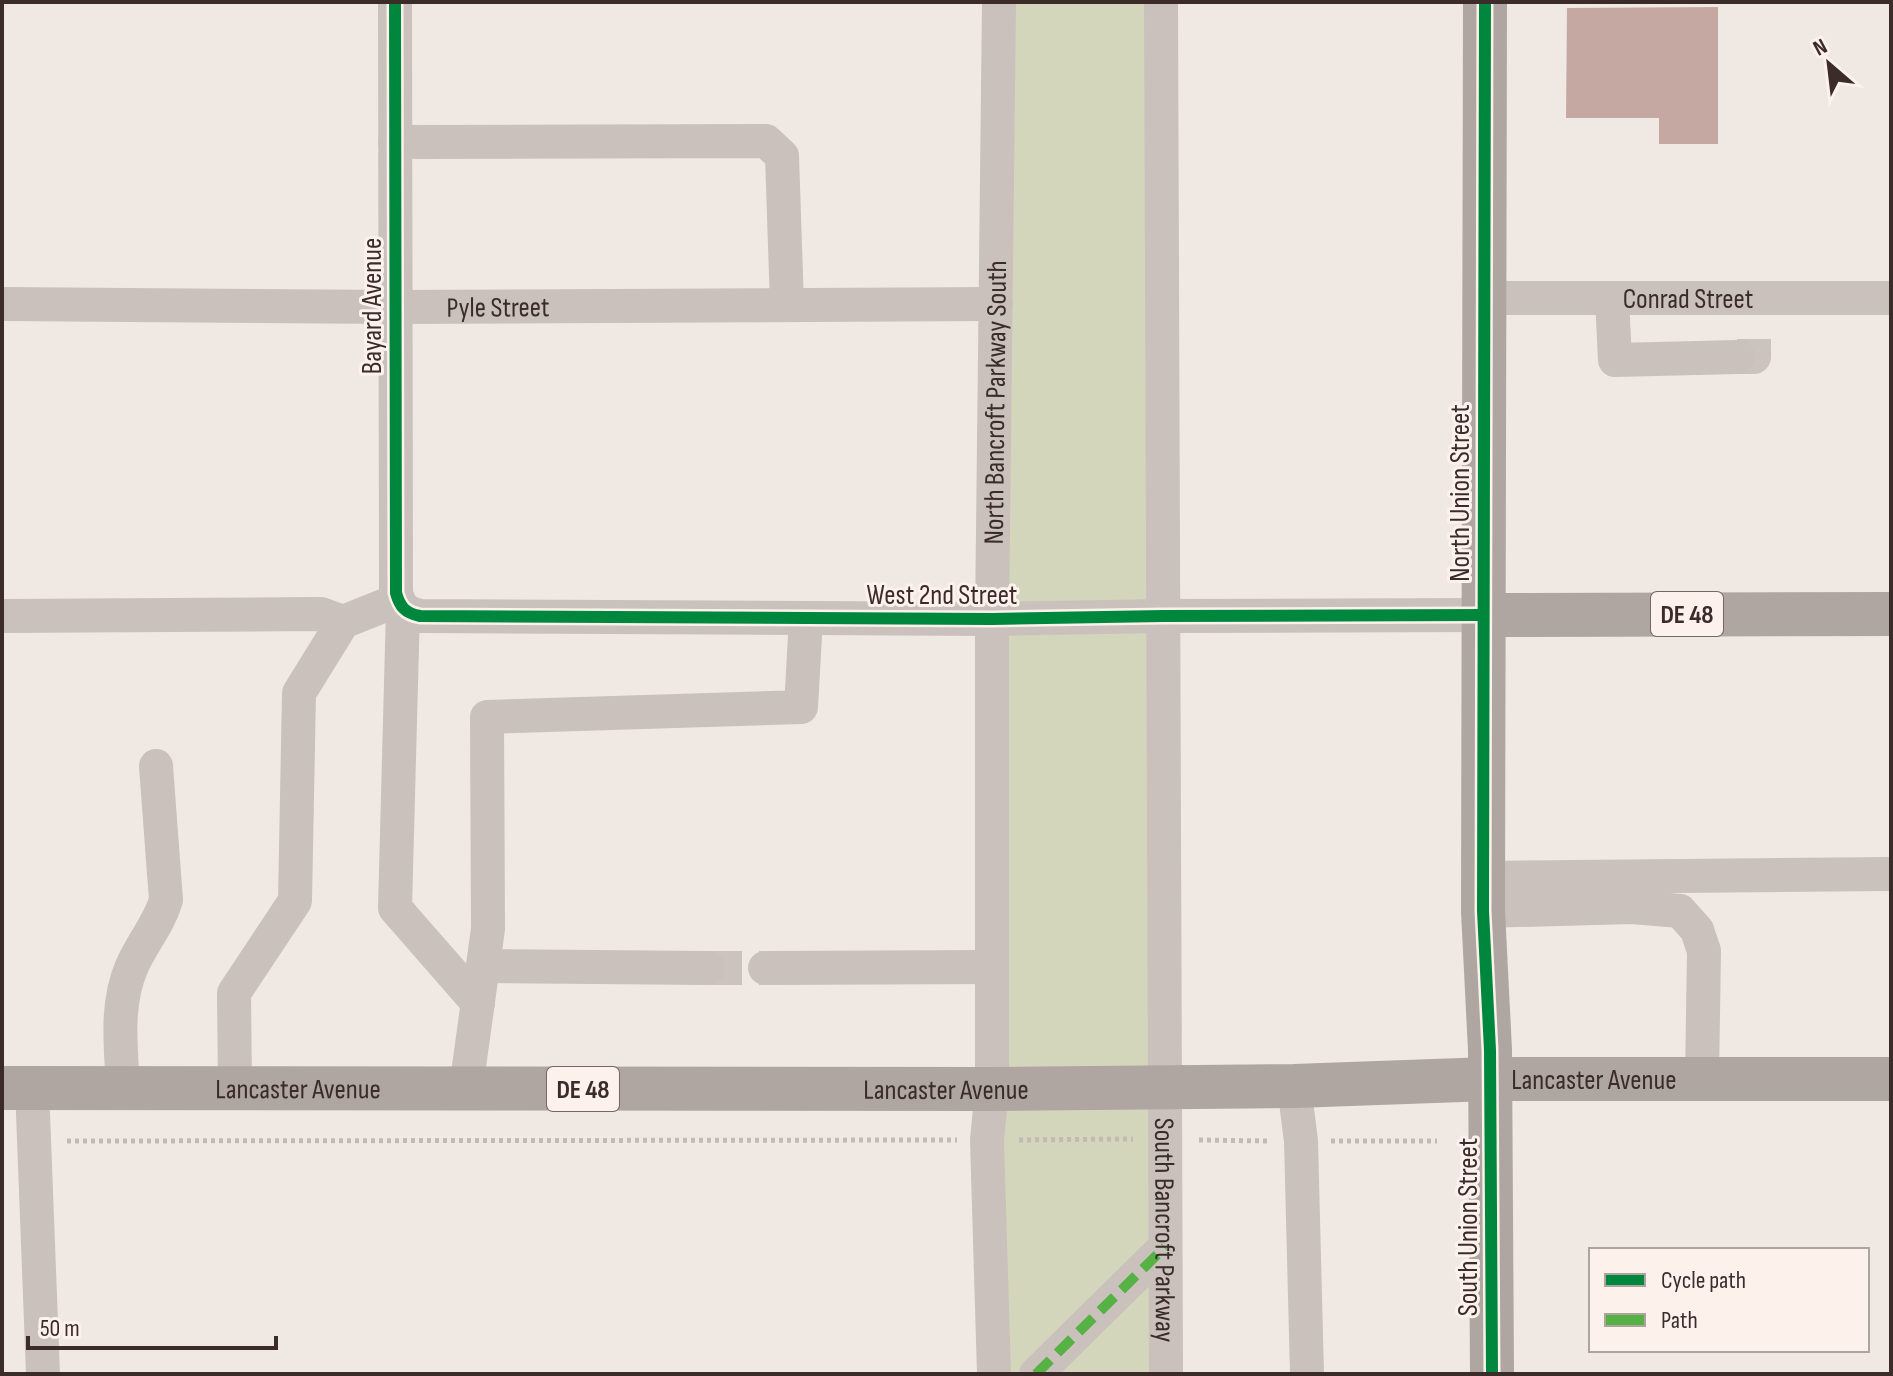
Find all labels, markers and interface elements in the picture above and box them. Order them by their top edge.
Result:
north arrow [1789,24,1869,104]
text: N [1809,33,1832,62]
street label: Bayard Avenue [356,238,389,374]
street label: North Bancroft Parkway South [978,260,1014,545]
street label: Conrad Street [1623,283,1753,316]
street label: Pyle Street [446,291,550,325]
street label: North Union Street [1444,404,1477,582]
street label: West 2nd Street [867,579,1017,612]
road number: DE 48 [1651,592,1723,636]
street label: Lancaster Avenue [1511,1064,1677,1097]
road number: DE 48 [547,1067,619,1111]
street label: Lancaster Avenue [215,1073,381,1106]
street label: Lancaster Avenue [863,1074,1029,1107]
street label: South Bancroft Parkway [1147,1118,1181,1343]
street label: South Union Street [1452,1138,1485,1316]
legend [1589,1248,1869,1352]
text: Cycle path [1661,1266,1746,1295]
scale bar [28,1300,276,1350]
text: Path [1661,1306,1698,1335]
text: 50 m [40,1314,80,1343]

